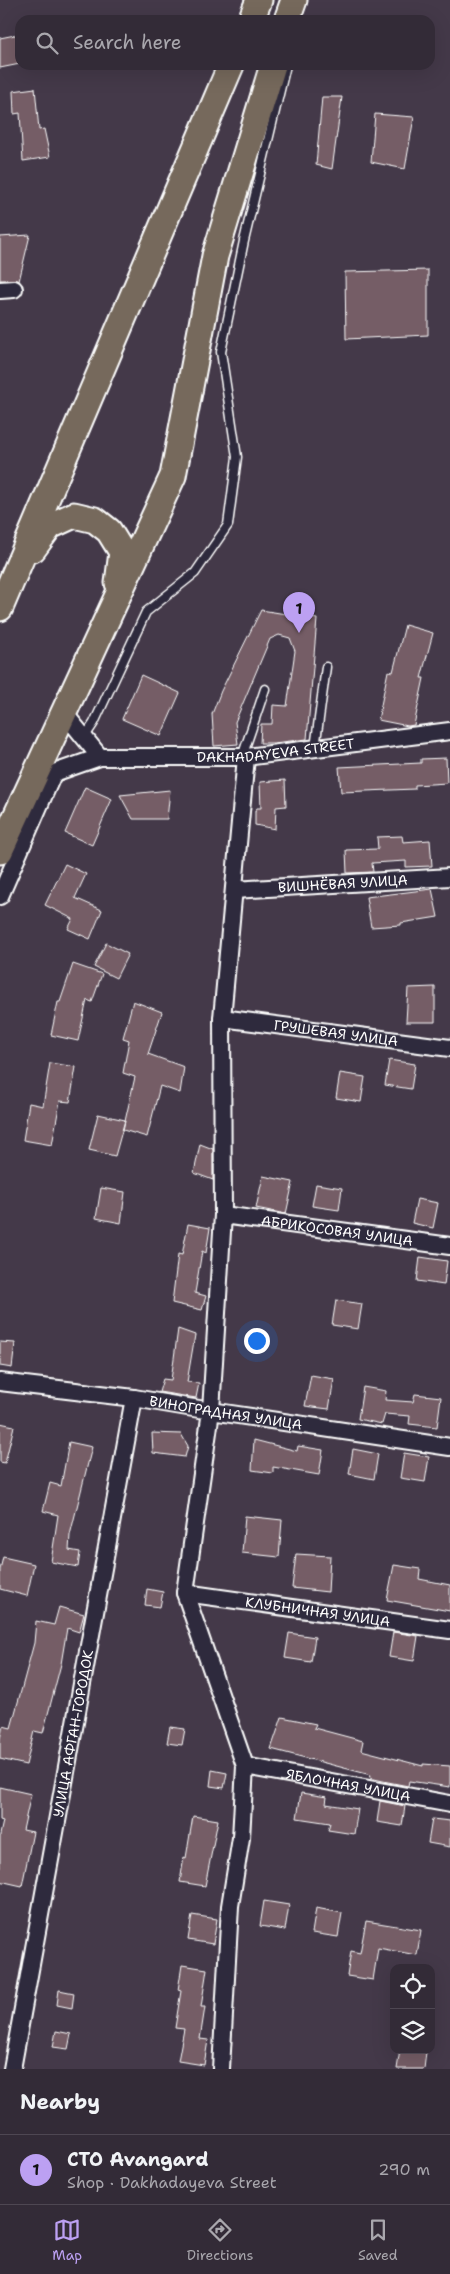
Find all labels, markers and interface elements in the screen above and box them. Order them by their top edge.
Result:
search box [15,15,435,70]
icon: search [33,29,61,57]
text: Search here [73,30,182,55]
pin: 1 [283,592,315,633]
street label: DAKHADAYEVA STREET [197,734,356,766]
street label: ВИШНЁВАЯ УЛИЦА [277,871,408,896]
street label: ГРУШЕВАЯ УЛИЦА [273,1016,399,1050]
street label: АБРИКОСОВАЯ УЛИЦА [260,1211,414,1250]
your location [244,1328,270,1354]
street label: ВИНОГРАДНАЯ УЛИЦА [148,1392,303,1434]
street label: КЛУБНИЧНАЯ УЛИЦА [244,1593,391,1631]
street label: УЛИЦА АФГАН-ГОРОДОК [49,1648,97,1819]
street label: ЯБЛОЧНАЯ УЛИЦА [285,1765,412,1805]
map controls [390,1964,435,2054]
button: locate [390,1964,435,2009]
button: layers [390,2009,435,2054]
text: Nearby [20,2088,100,2116]
text: СТО Avangard [67,2147,209,2172]
text: 1 [32,2159,40,2180]
text: 290 m [378,2159,430,2180]
text: Shop · Dakhadayeva Street [67,2172,277,2193]
tab: Map [52,2216,82,2264]
tab: Directions [187,2216,254,2264]
tab: Saved [358,2216,398,2264]

